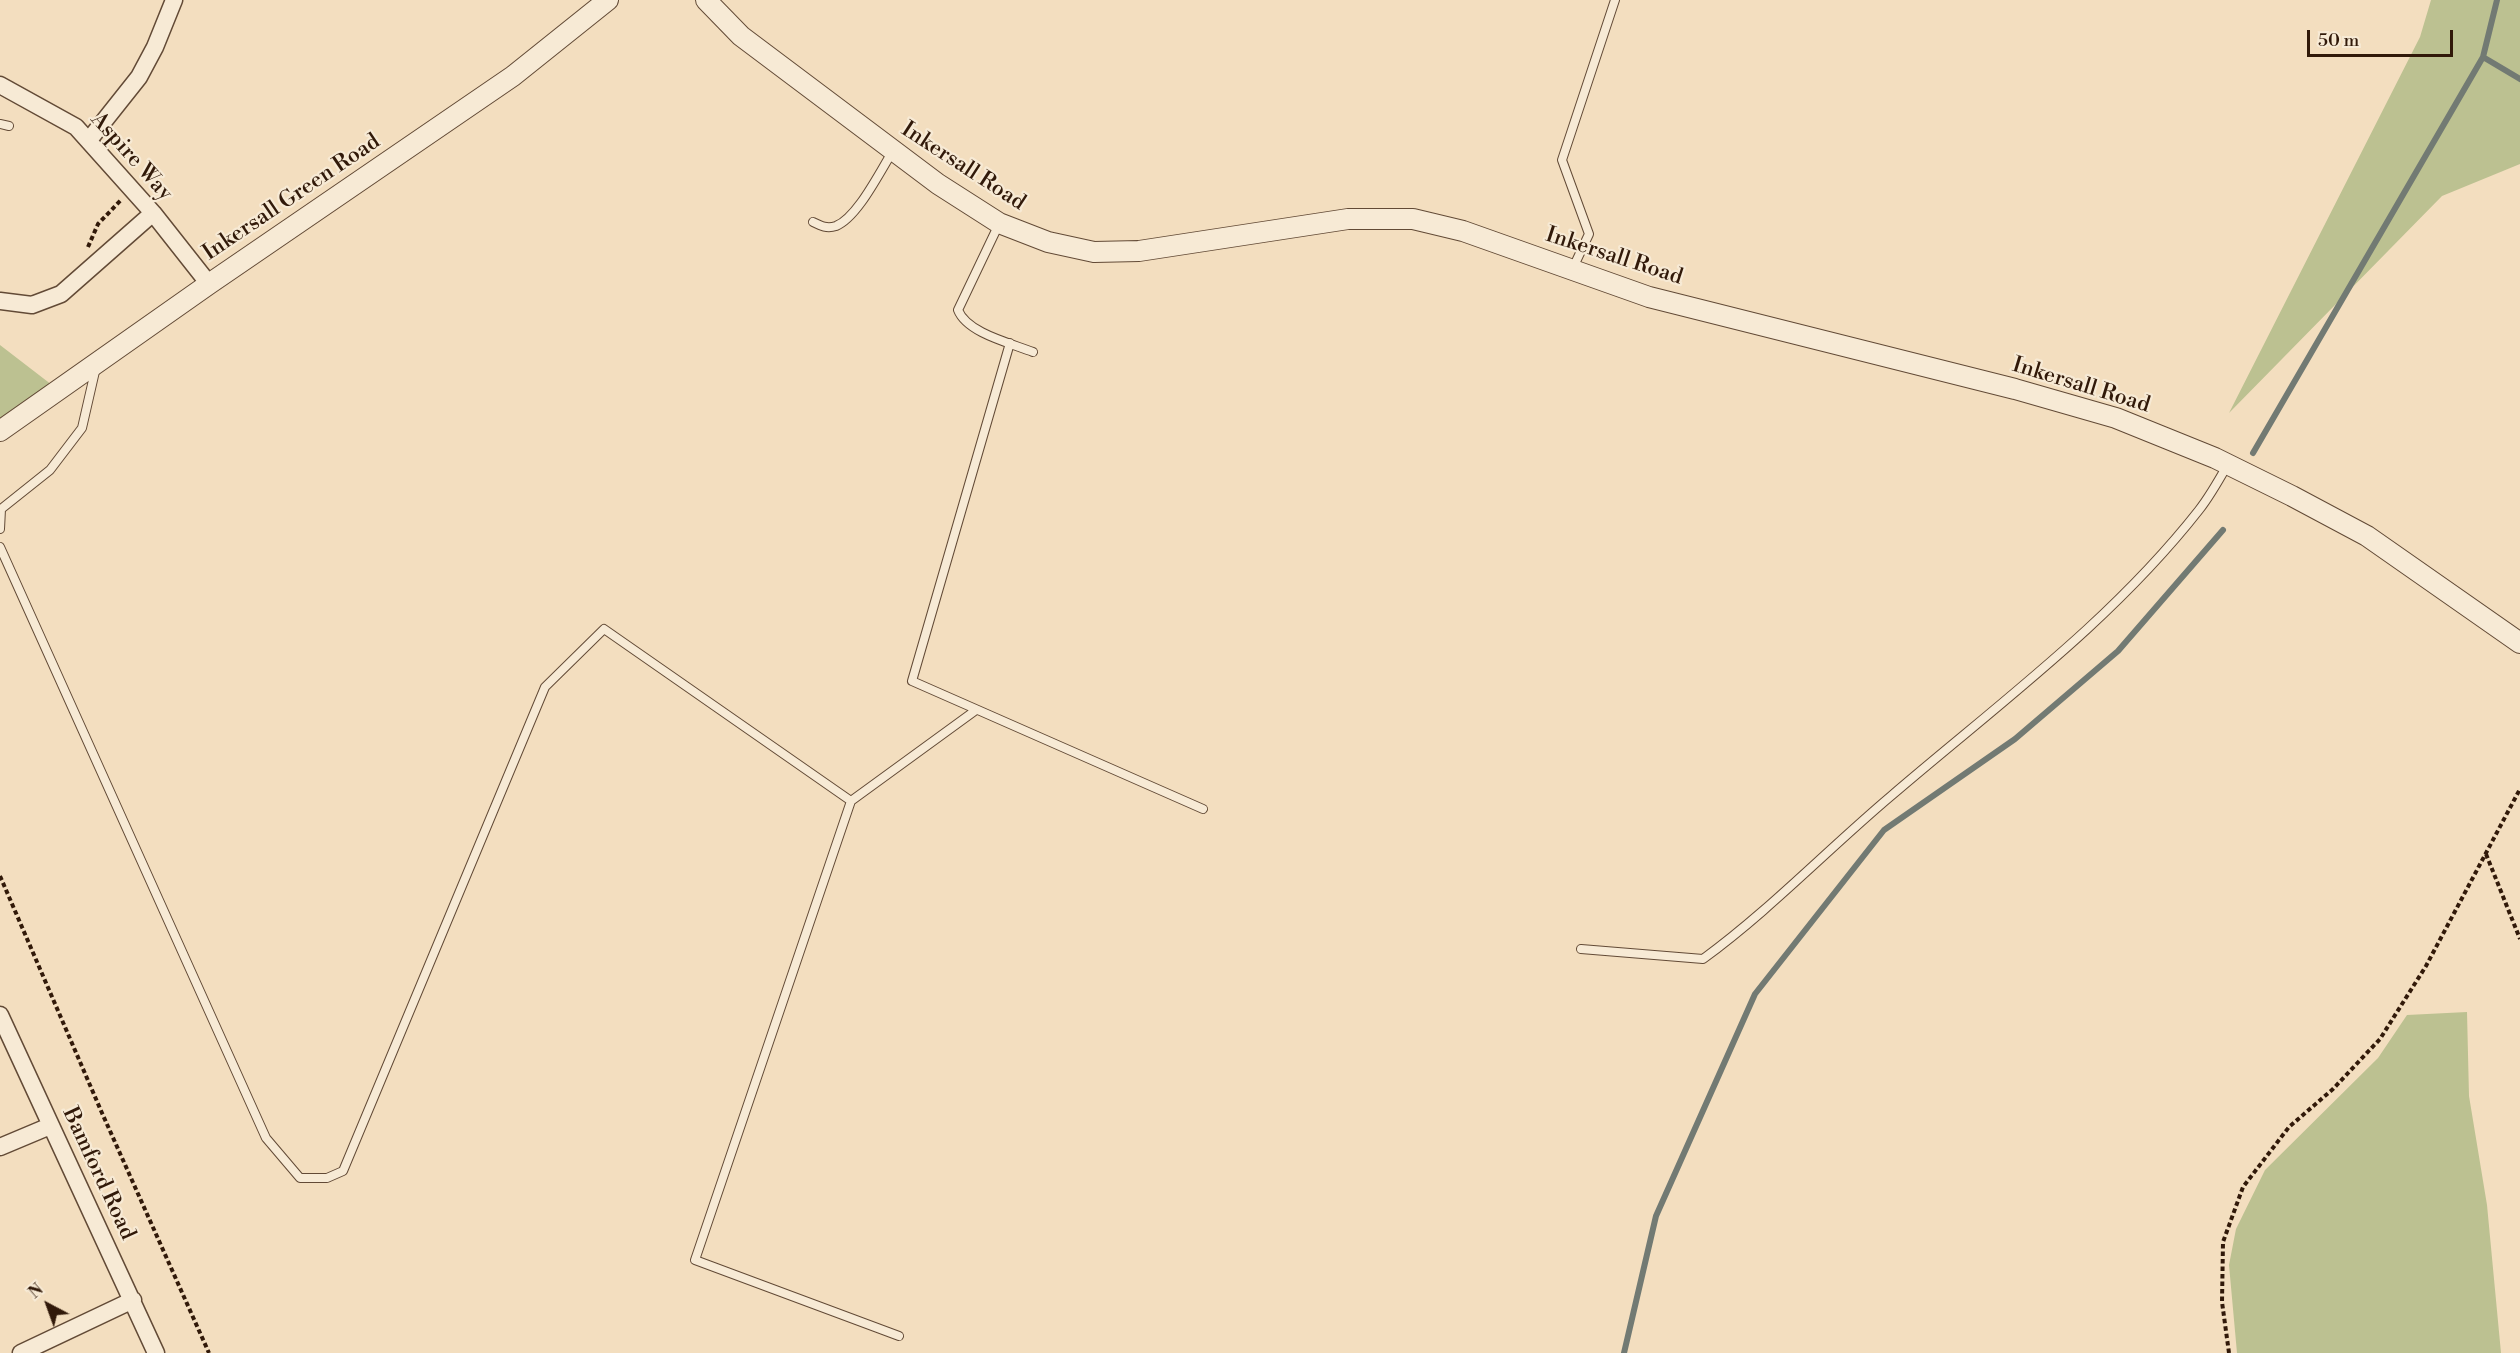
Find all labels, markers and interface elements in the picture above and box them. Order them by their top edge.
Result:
scale bar [2310,18,2456,56]
text: 50 m [2318,29,2359,52]
street label: Aspire Way [84,107,178,207]
street label: Inkersall Road [896,117,1030,217]
street label: Inkersall Green Road [198,129,386,267]
street label: Inkersall Road [1542,222,1686,292]
street label: Inkersall Road [2009,353,2153,419]
street label: Bamford Road [56,1104,140,1244]
north arrow [18,1275,78,1335]
text: N [25,1280,48,1303]

